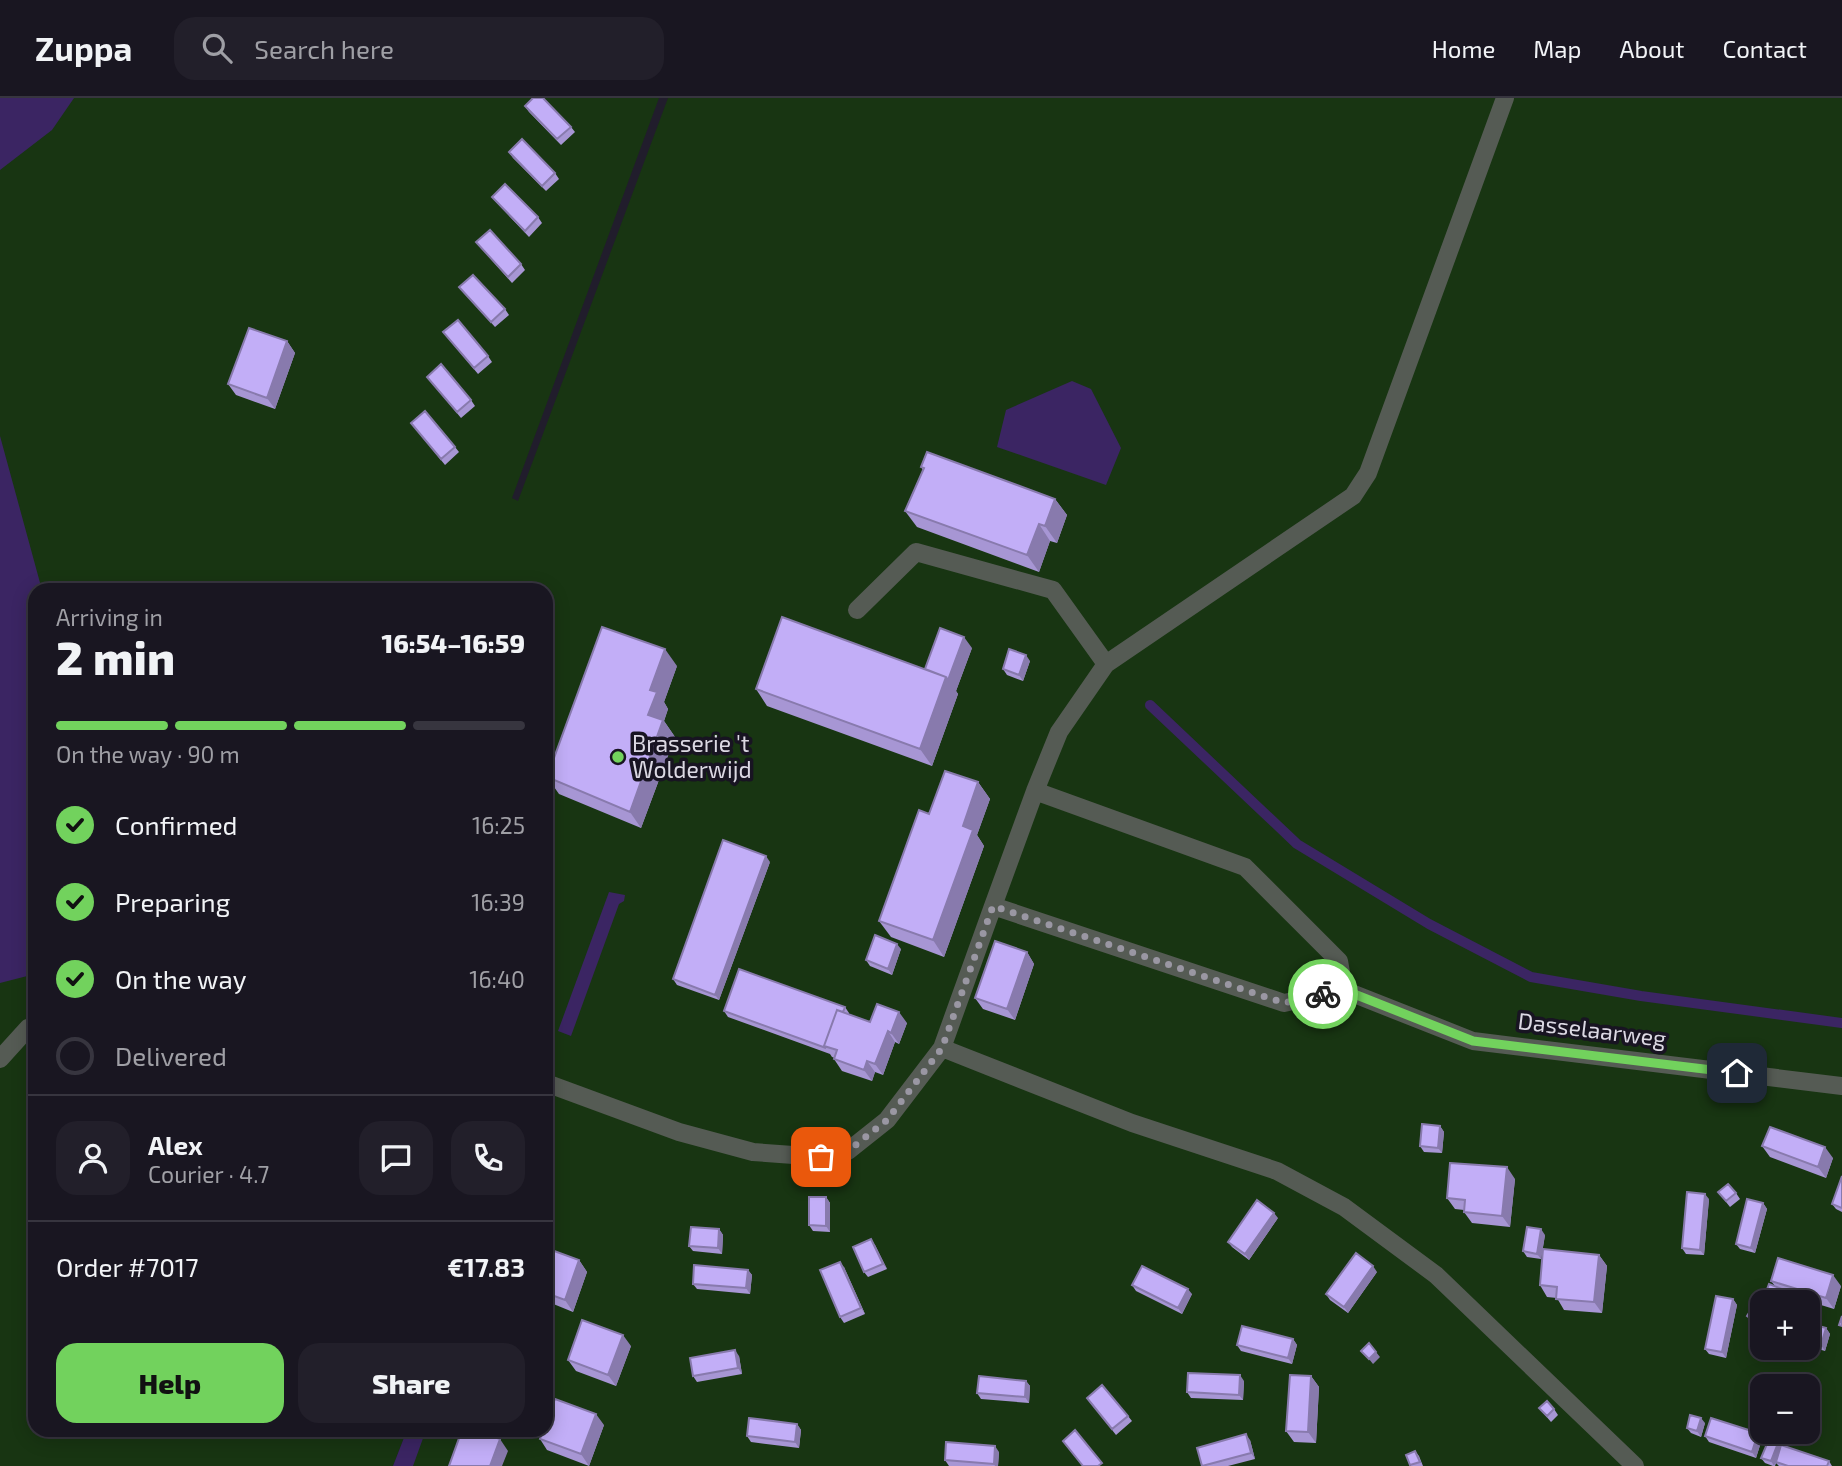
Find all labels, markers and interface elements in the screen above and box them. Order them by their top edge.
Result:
search box [174,17,664,80]
text: Zuppa [35,28,132,68]
icon: search [198,29,236,67]
text: Search here [254,33,394,64]
text: Home [1432,34,1495,63]
text: Map [1533,34,1581,63]
text: About [1619,34,1685,63]
text: Contact [1723,34,1807,63]
text: Arriving in [56,603,163,631]
text: 16:54–16:59 [381,627,525,658]
text: 2 min [56,629,175,684]
place label: Brasserie 't Wolderwijd [632,729,752,783]
text: On the way · 90 m [56,740,240,768]
marker: Brasserie 't Wolderwijd [610,749,626,765]
icon: check [56,806,94,844]
text: Confirmed [115,809,238,840]
text: 16:25 [472,811,525,839]
icon: check [56,883,94,921]
text: Preparing [115,886,230,917]
text: 16:39 [471,888,525,916]
courier [1288,959,1358,1029]
icon: check [56,960,94,998]
text: On the way [115,963,246,994]
text: 16:40 [469,965,525,993]
icon: bike [1304,975,1342,1013]
street label: Dasselaarweg [1516,1006,1668,1052]
text: Delivered [115,1040,227,1071]
pin [1707,1043,1767,1103]
icon: home [1718,1054,1756,1092]
button: person [56,1121,130,1195]
button: chat [359,1121,433,1195]
button: phone [451,1121,525,1195]
pin [791,1127,851,1187]
text: Alex [148,1129,203,1160]
icon: bag [802,1138,840,1176]
text: Courier · 4.7 [148,1160,269,1188]
text: Order #7017 [56,1251,199,1282]
text: €17.83 [447,1251,525,1282]
map controls [1750,1290,1820,1444]
button: + [1750,1290,1820,1360]
button: Help [56,1343,284,1423]
button: Share [298,1343,525,1423]
button: − [1750,1374,1820,1444]

